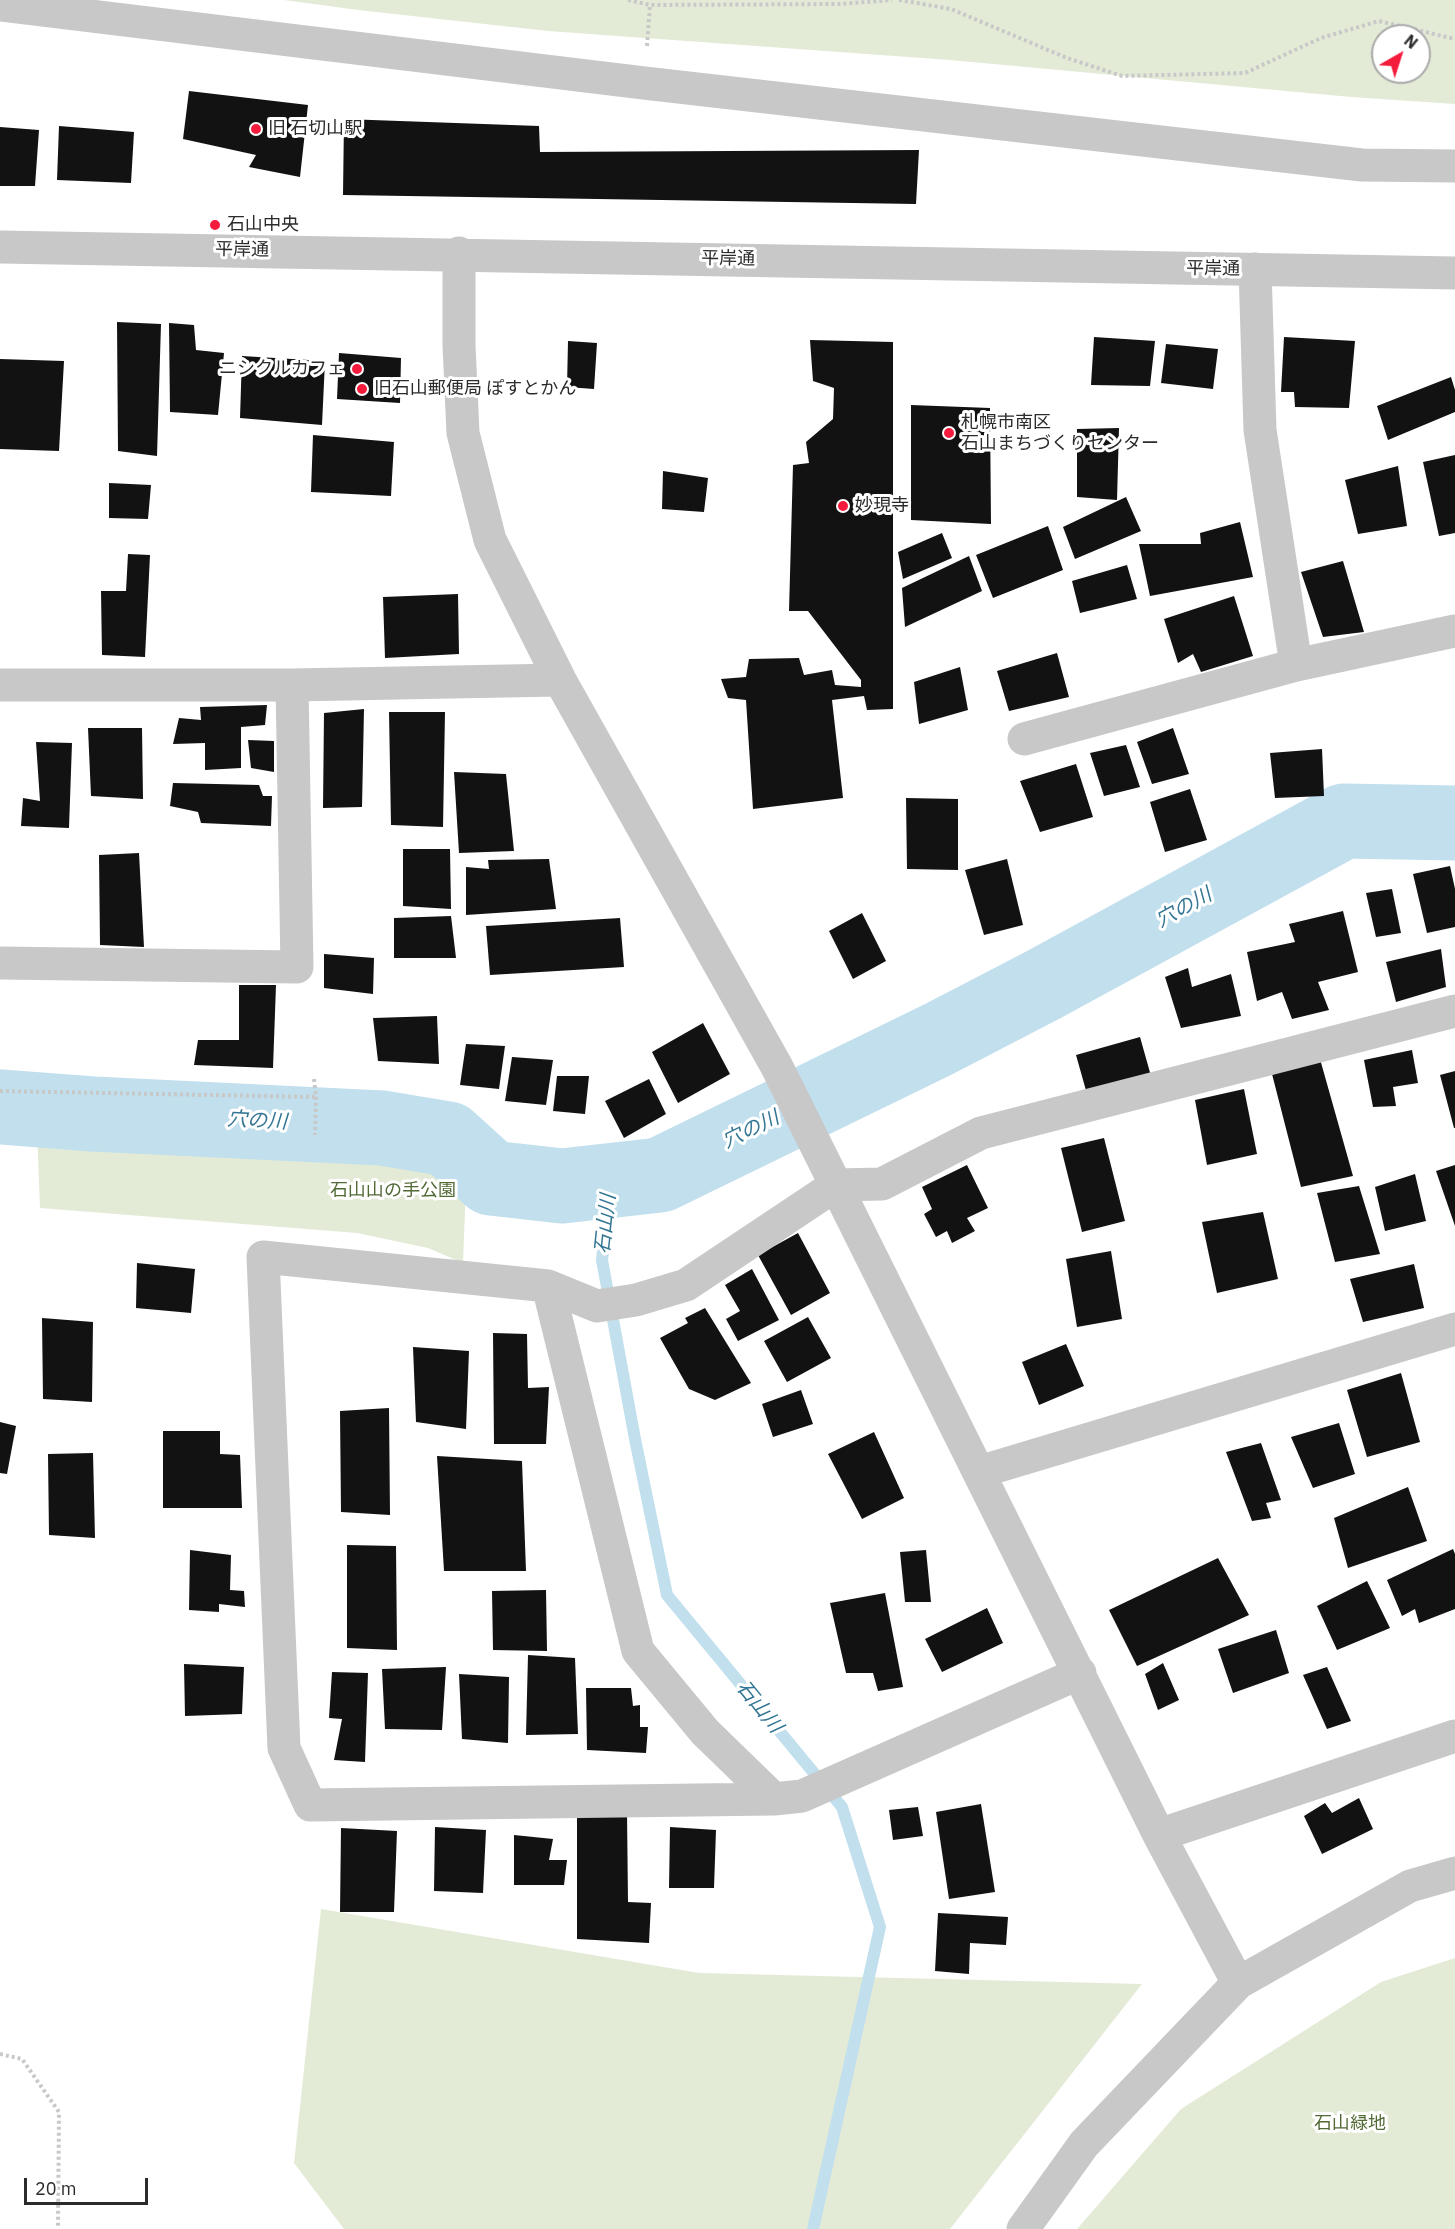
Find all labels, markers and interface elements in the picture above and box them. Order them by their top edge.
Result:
north arrow [1371,24,1431,84]
text: N [1400,30,1422,53]
place label: 旧 石切山駅 [268,118,362,140]
marker: 旧 石切山駅 [249,122,263,136]
place label: 石山中央 [227,214,299,236]
marker: 石山中央 [208,218,222,232]
street label: 平岸通 [215,239,269,261]
street label: 平岸通 [701,248,755,270]
street label: 平岸通 [1186,258,1240,280]
place label: ニシクルカフェ [219,358,345,380]
marker: ニシクルカフェ [350,362,364,376]
place label: 旧石山郵便局 ぽすとかん [374,378,576,400]
marker: 旧石山郵便局 ぽすとかん [355,382,369,396]
place label: 札幌市南区 石山まちづくりセンター [961,412,1159,454]
marker: 札幌市南区 石山まちづくりセンター [942,426,956,440]
place label: 妙現寺 [855,495,909,517]
marker: 妙現寺 [836,499,850,513]
water label: 穴の川 [1152,883,1216,933]
water label: 穴の川 [719,1106,783,1154]
water label: 穴の川 [226,1107,288,1135]
park label: 石山山の手公園 [330,1180,456,1202]
water label: 石山川 [591,1193,621,1255]
water label: 石山川 [731,1676,787,1738]
park label: 石山緑地 [1314,2113,1386,2135]
scale bar [27,2166,152,2204]
text: 20 m [35,2177,77,2200]

